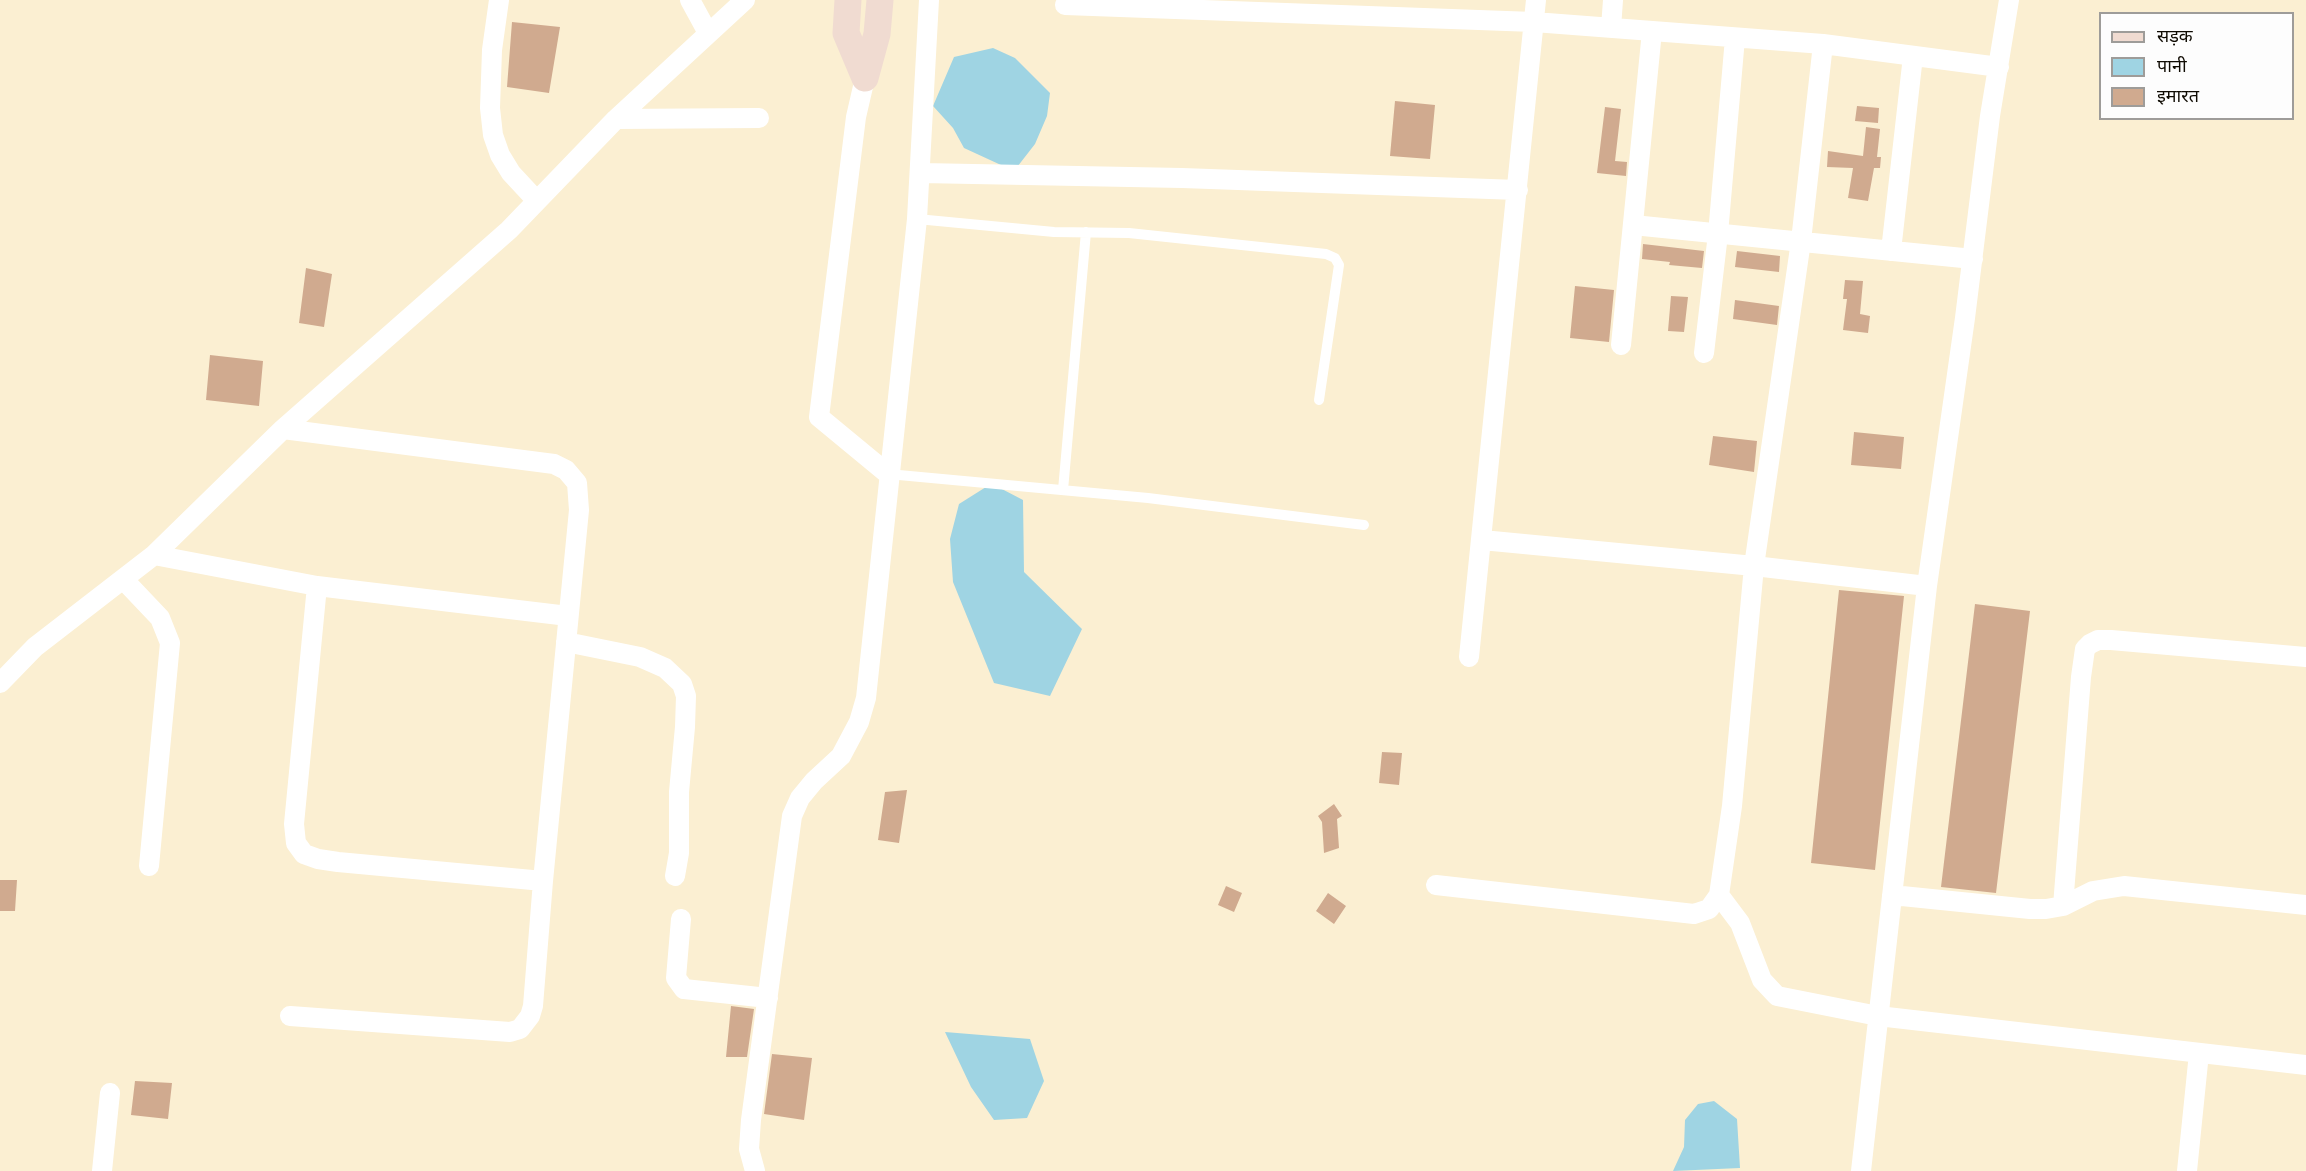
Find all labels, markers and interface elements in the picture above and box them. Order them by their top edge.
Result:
legend [2099,12,2294,120]
text: सड़क [2157,25,2193,47]
text: पानी [2157,55,2187,77]
text: इमारत [2157,85,2199,107]

